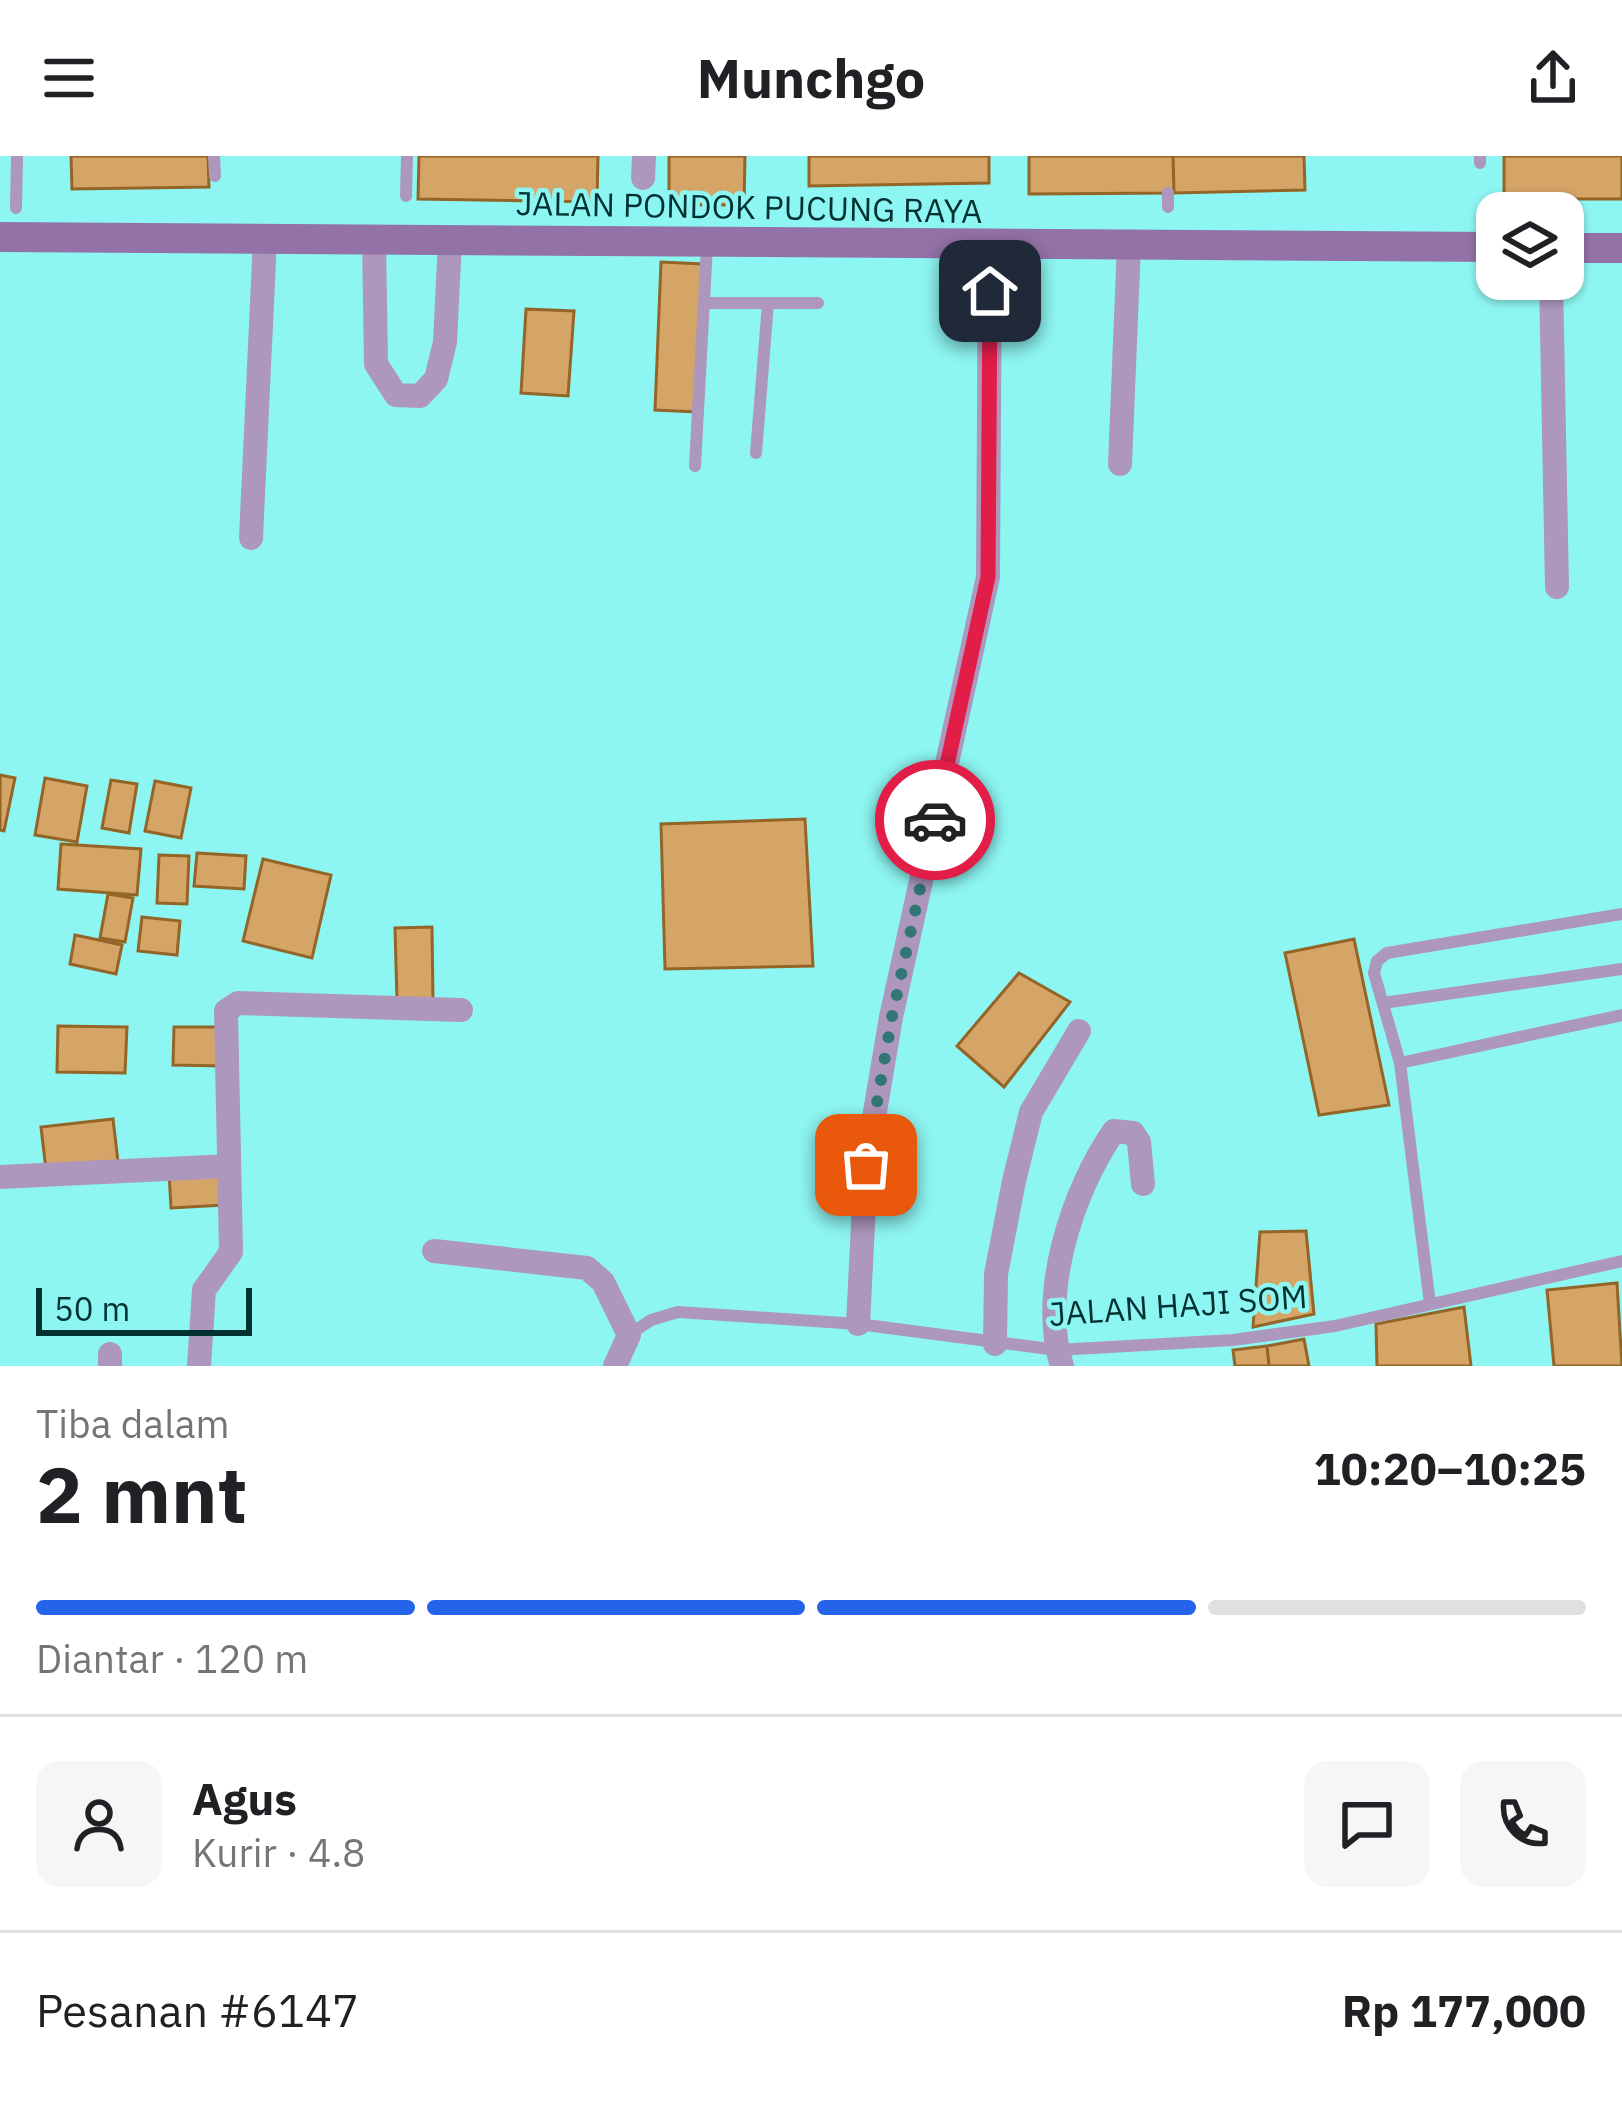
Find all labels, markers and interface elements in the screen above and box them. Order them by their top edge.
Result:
text: Munchgo [697,43,925,113]
icon: menu [36,45,102,111]
icon: share [1520,45,1586,111]
street label: JALAN PONDOK PUCUNG RAYA [515,181,983,232]
map controls [1476,192,1584,300]
button: layers [1476,192,1584,300]
pin [939,240,1041,342]
icon: home [957,258,1023,324]
courier [875,760,995,880]
icon: car [902,787,968,853]
pin [815,1114,917,1216]
icon: bag [833,1132,899,1198]
street label: JALAN HAJI SOM [1047,1274,1309,1335]
scale bar [36,1282,252,1335]
text: 50 m [54,1287,130,1330]
text: Tiba dalam [36,1398,230,1449]
text: 10:20–10:25 [1314,1439,1586,1497]
text: 2 mnt [36,1443,247,1544]
text: Diantar · 120 m [36,1633,308,1684]
button: person [36,1761,162,1887]
button: chat [1304,1761,1430,1887]
button: phone [1460,1761,1586,1887]
text: Agus [192,1769,297,1827]
text: Kurir · 4.8 [192,1827,365,1878]
text: Pesanan #6147 [36,1981,359,2039]
text: Rp 177,000 [1342,1981,1586,2039]

